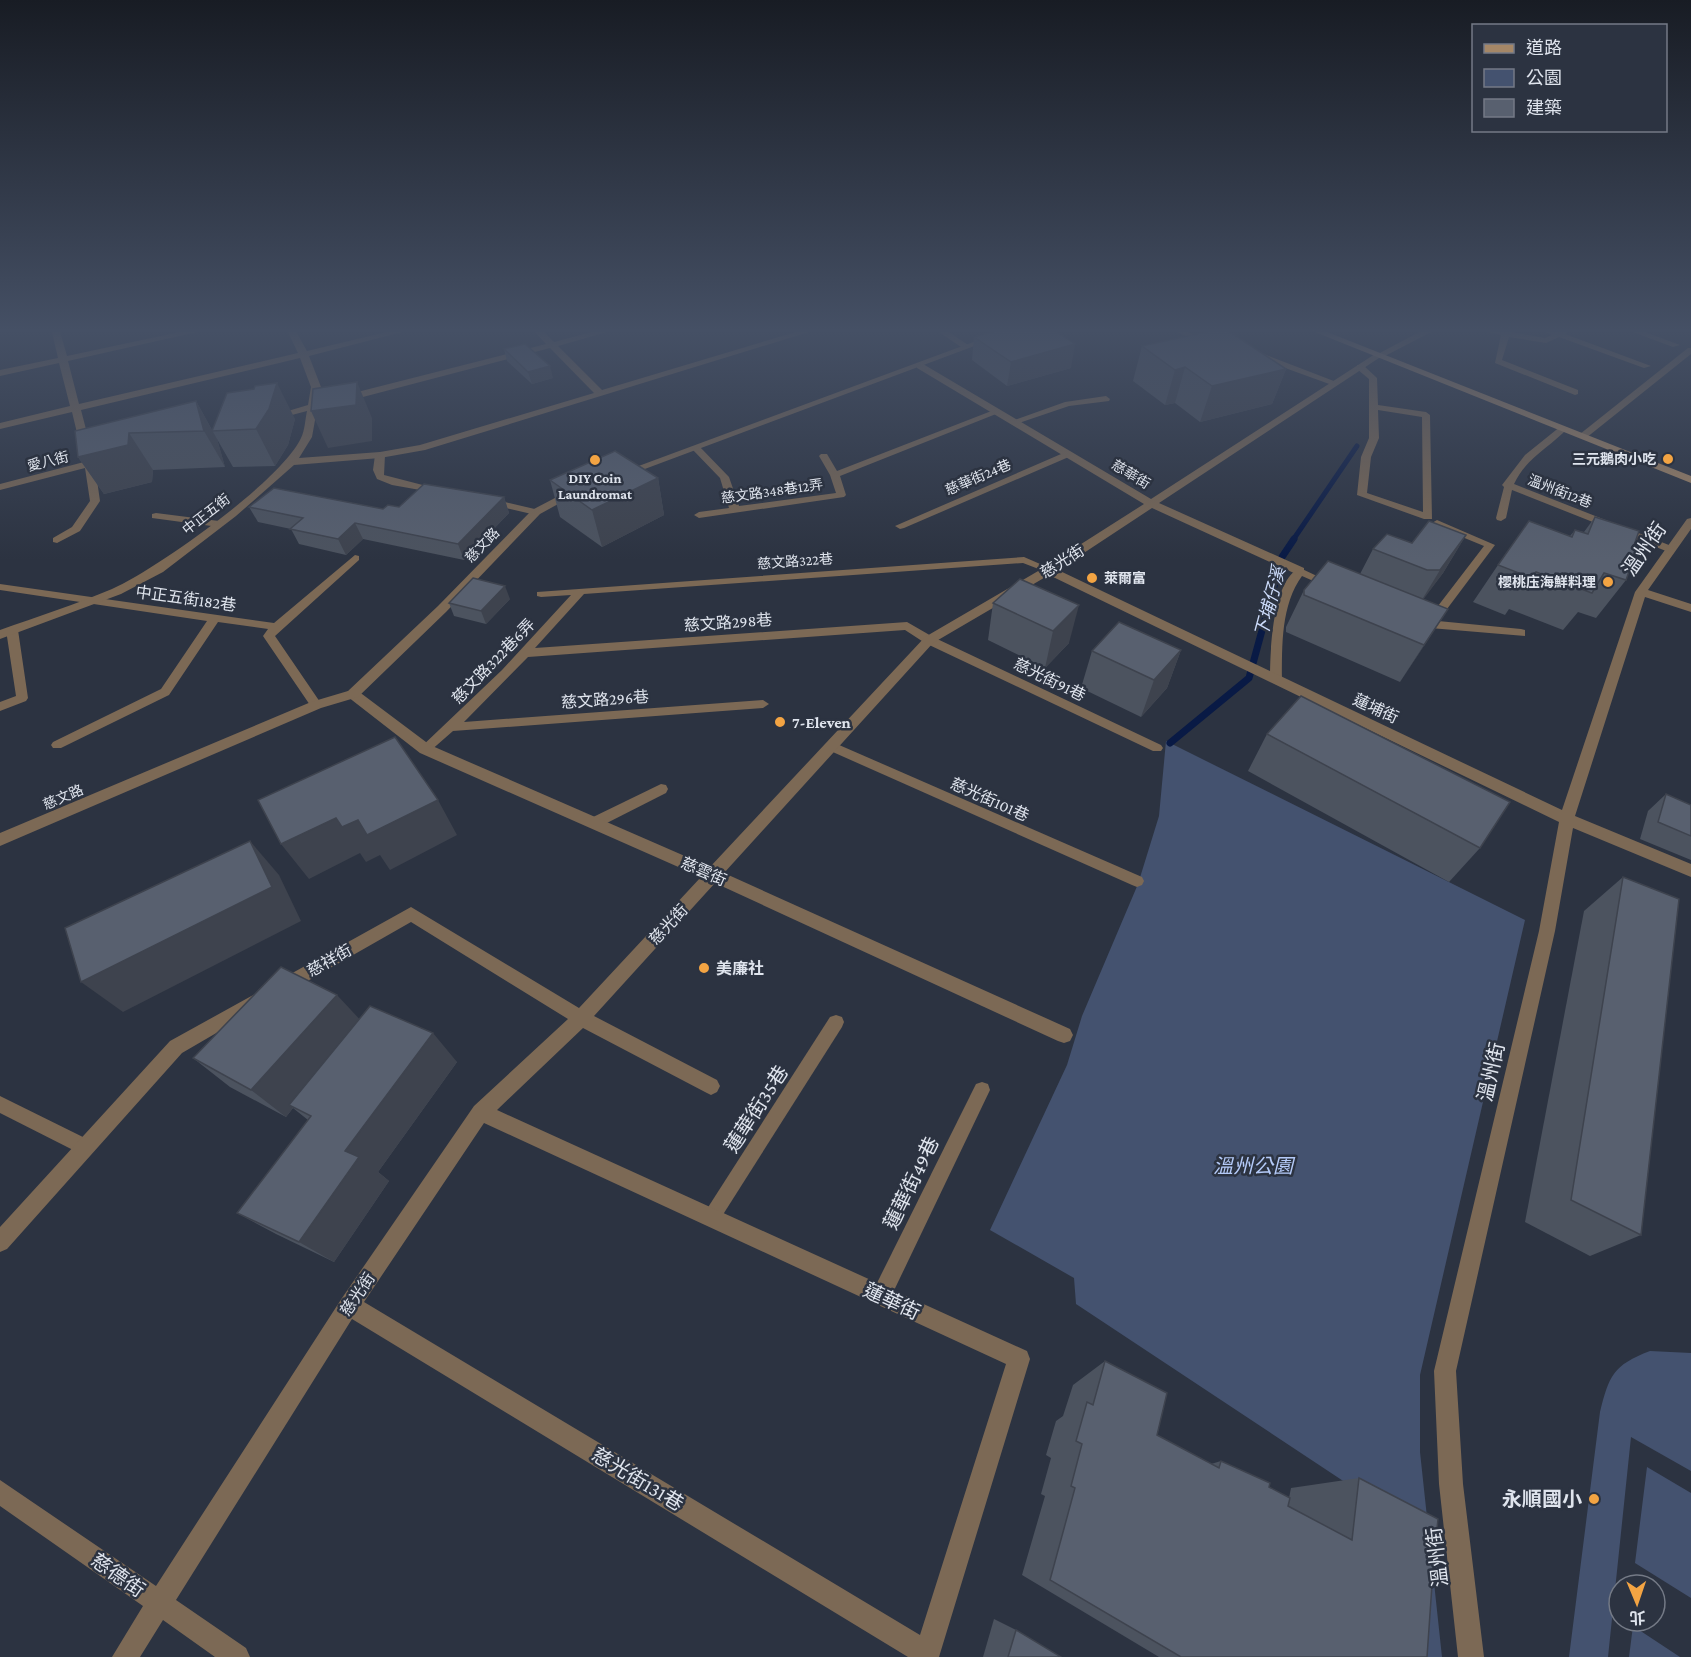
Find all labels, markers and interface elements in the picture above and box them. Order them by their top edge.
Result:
legend [1472,24,1667,132]
text: 道路 [1526,38,1562,58]
text: 公園 [1526,68,1562,88]
text: 建築 [1526,98,1562,118]
street label: 愛八街 [26,448,70,474]
place label: 三元鵝肉小吃 [1572,451,1656,467]
marker: 三元鵝肉小吃 [1661,452,1675,466]
marker: DIY Coin Laundromat [588,453,602,467]
street label: 慈華街24巷 [943,456,1013,498]
street label: 慈華街 [1109,456,1153,492]
place label: DIY Coin Laundromat [558,470,633,502]
street label: 溫州街12巷 [1526,471,1594,511]
street label: 慈文路348巷12弄 [720,476,824,506]
street label: 中正五街 [179,490,233,538]
street label: 溫州街 [1618,518,1670,580]
street label: 慈文路 [462,524,502,566]
street label: 慈光街 [1037,541,1087,581]
street label: 慈文路322巷 [757,550,833,572]
water label: 下埔仔溪 [1251,562,1290,639]
place label: 萊爾富 [1104,570,1146,586]
marker: 萊爾富 [1085,571,1099,585]
place label: 櫻桃庒海鮮料理 [1498,574,1596,590]
marker: 櫻桃庒海鮮料理 [1601,575,1615,589]
street label: 中正五街182巷 [134,583,237,614]
street label: 慈文路298巷 [683,611,773,634]
street label: 慈文路322巷6弄 [449,616,538,707]
street label: 慈光街91巷 [1011,655,1088,704]
street label: 慈文路296巷 [561,688,649,711]
street label: 蓮埔街 [1350,691,1401,726]
place label: 7-Eleven [792,714,851,731]
marker: 7-Eleven [773,715,787,729]
street label: 慈光街101巷 [948,775,1031,824]
street label: 慈文路 [41,781,85,813]
street label: 慈雲街 [678,854,729,889]
street label: 慈光街 [646,901,691,948]
street label: 慈祥街 [304,941,354,980]
place label: 美廉社 [716,959,764,977]
marker: 美廉社 [697,961,711,975]
street label: 溫州街 [1474,1040,1508,1104]
street label: 蓮華街35巷 [720,1062,792,1156]
street label: 蓮華街49巷 [879,1133,943,1233]
park label: 溫州公園 [1213,1155,1296,1177]
street label: 慈光街 [337,1270,378,1319]
street label: 蓮華街 [860,1278,924,1324]
street label: 慈光街131巷 [588,1443,688,1515]
place label: 永順國小 [1502,1488,1582,1510]
marker: 永順國小 [1587,1492,1601,1506]
street label: 溫州街 [1422,1526,1452,1588]
street label: 慈德街 [87,1549,149,1601]
north arrow [1607,1573,1667,1633]
text: 北 [1629,1609,1646,1626]

